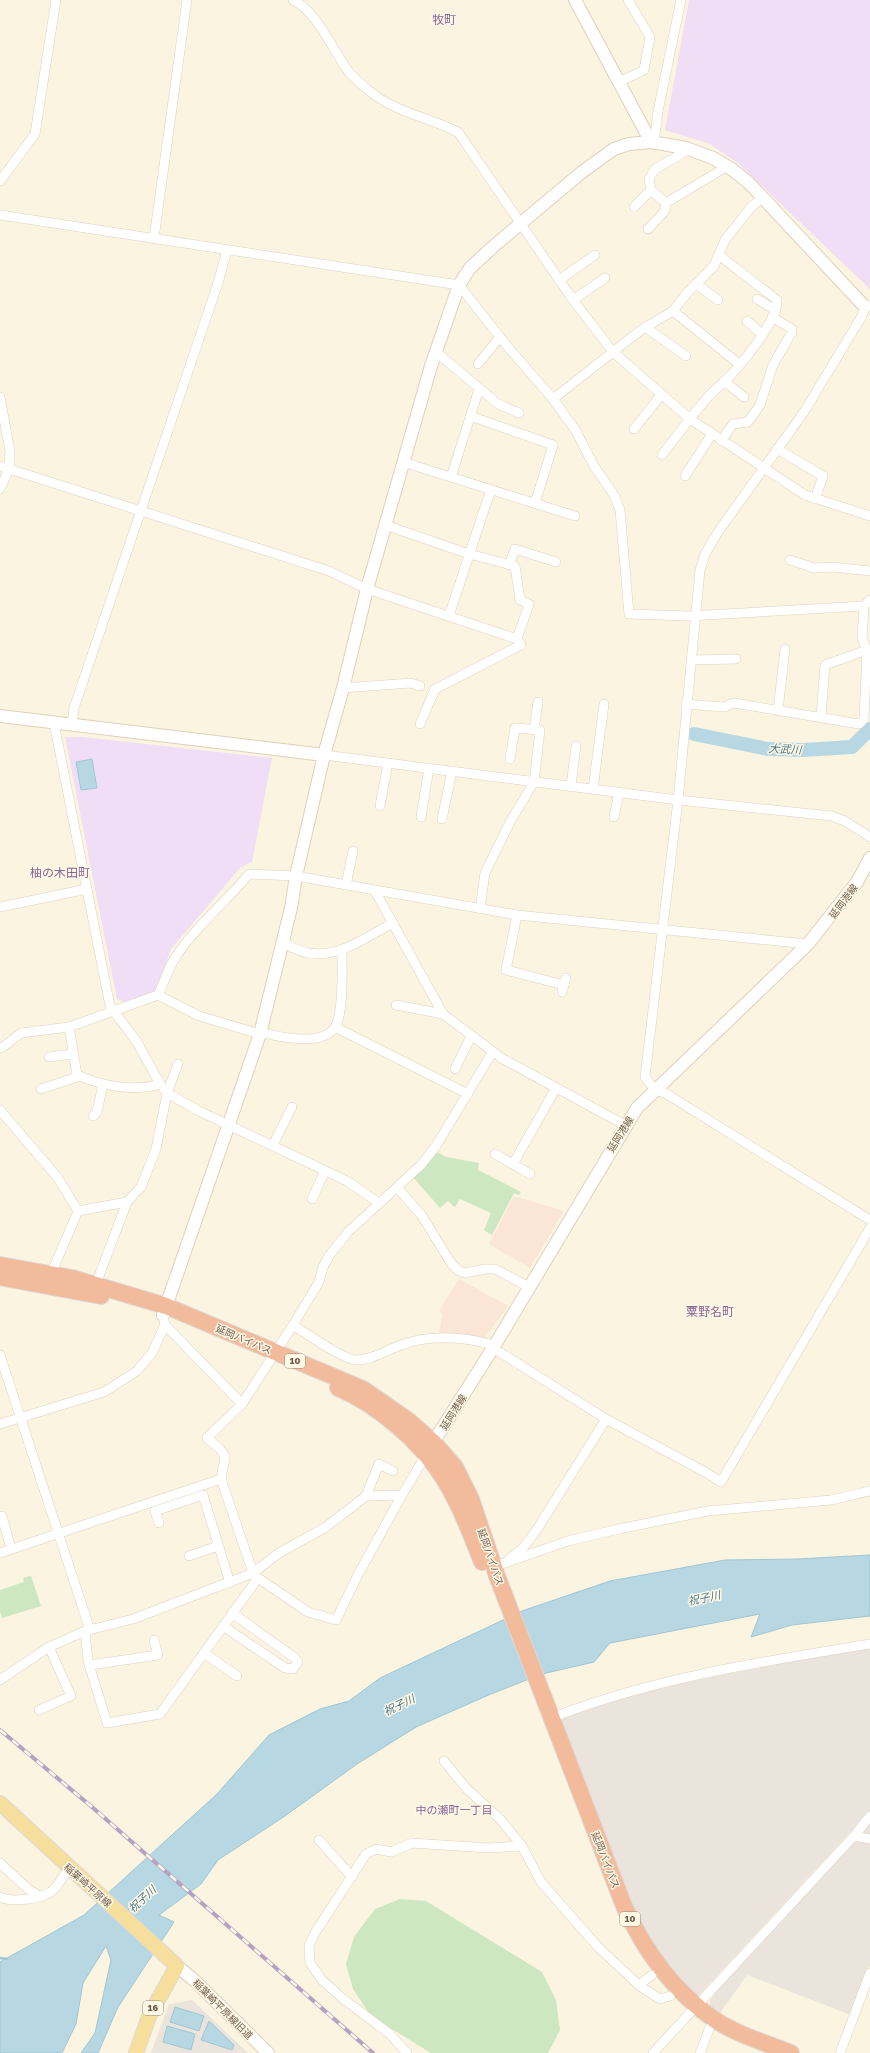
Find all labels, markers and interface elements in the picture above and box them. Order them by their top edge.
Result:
district label: 牧町 [432,12,456,27]
water label: 大武川 [768,741,803,756]
district label: 柚の木田町 [30,865,90,880]
street label: 延岡港線 [826,881,860,921]
street label: 延岡港線 [604,1114,636,1154]
district label: 粟野名町 [686,1304,734,1319]
street label: 延岡バイパス [214,1322,274,1356]
road number: 10 [285,1354,305,1368]
street label: 延岡港線 [437,1392,469,1432]
street label: 延岡バイパス [476,1527,506,1587]
water label: 祝子川 [686,1588,722,1607]
water label: 祝子川 [381,1691,417,1718]
district label: 中の瀬町一丁目 [416,1803,493,1816]
street label: 延岡バイパス [590,1830,622,1890]
street label: 稲葉崎平原線 [62,1860,114,1910]
water label: 祝子川 [125,1882,159,1915]
road number: 10 [620,1912,640,1926]
street label: 稲葉崎平原線旧道 [190,1976,256,2042]
road number: 16 [143,2001,163,2015]

